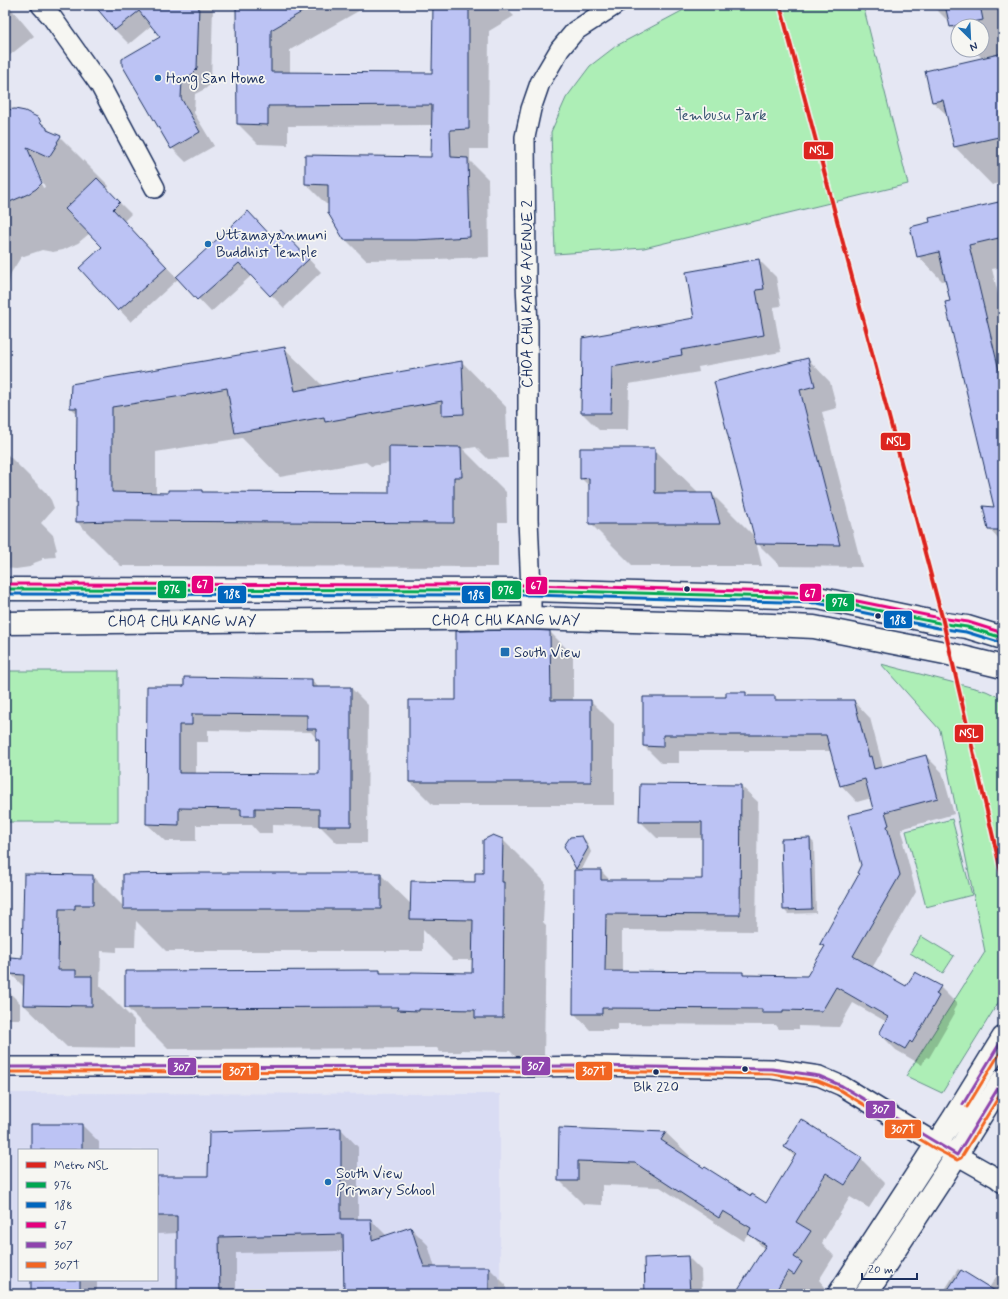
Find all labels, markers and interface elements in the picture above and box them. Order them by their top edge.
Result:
north arrow [950,18,990,58]
text: N [967,38,980,54]
place label: Hong San Home [166,69,265,90]
marker: Hong San Home [153,73,163,83]
park label: Tembusu Park [675,106,767,126]
line badge: NSL [803,141,834,160]
text: NSL [809,144,829,158]
street label: CHOA CHU KANG AVENUE 2 [518,200,538,388]
place label: Uttamayanmuni Buddhist Temple [216,226,327,263]
marker: Uttamayanmuni Buddhist Temple [203,239,213,249]
line badge: NSL [880,432,911,451]
text: NSL [886,435,906,449]
line badge: 67 [191,575,214,594]
line badge: 67 [525,576,548,595]
text: 67 [196,578,208,592]
text: 67 [530,579,542,593]
line badge: 976 [157,580,187,599]
line badge: 976 [491,580,522,600]
text: 976 [164,583,180,597]
line badge: 67 [799,583,822,602]
text: 976 [498,584,514,598]
unlabelled marker [682,584,692,594]
line badge: 188 [217,585,247,604]
line badge: 188 [461,585,491,604]
text: 67 [804,587,816,601]
text: 188 [224,588,240,602]
text: 188 [468,589,484,603]
line badge: 976 [825,593,855,612]
text: 976 [832,596,848,610]
line badge: 188 [883,610,913,629]
street label: CHOA CHU KANG WAY [432,611,581,631]
unlabelled marker [873,611,883,621]
street label: CHOA CHU KANG WAY [108,612,257,632]
text: 188 [890,614,906,628]
place label: South View [514,643,581,663]
marker: South View [499,646,511,658]
line badge: NSL [954,724,984,743]
text: NSL [959,727,979,741]
line badge: 307 [521,1056,551,1076]
line badge: 307 [167,1057,197,1076]
text: 307 [527,1060,546,1074]
text: 307 [173,1061,192,1075]
line badge: 307T [575,1061,613,1081]
line badge: 307T [222,1062,260,1081]
unlabelled marker [740,1064,750,1074]
text: 307T [229,1065,254,1079]
text: 307T [582,1065,607,1079]
marker: Blk 220 [651,1067,661,1077]
place label: Blk 220 [633,1078,679,1096]
line badge: 307 [865,1100,896,1119]
text: 307 [872,1103,891,1117]
line badge: 307T [884,1119,922,1139]
text: 307T [891,1123,916,1137]
legend [18,1149,158,1281]
text: Metro NSL [54,1158,109,1174]
place label: South View Primary School [336,1164,435,1201]
marker: South View Primary School [323,1177,333,1187]
text: 976 [54,1178,72,1194]
text: 188 [54,1198,72,1214]
text: 67 [54,1218,66,1234]
text: 307 [54,1238,73,1254]
scale bar [862,1255,917,1281]
text: 307T [54,1258,80,1274]
text: 20 m [868,1262,894,1278]

